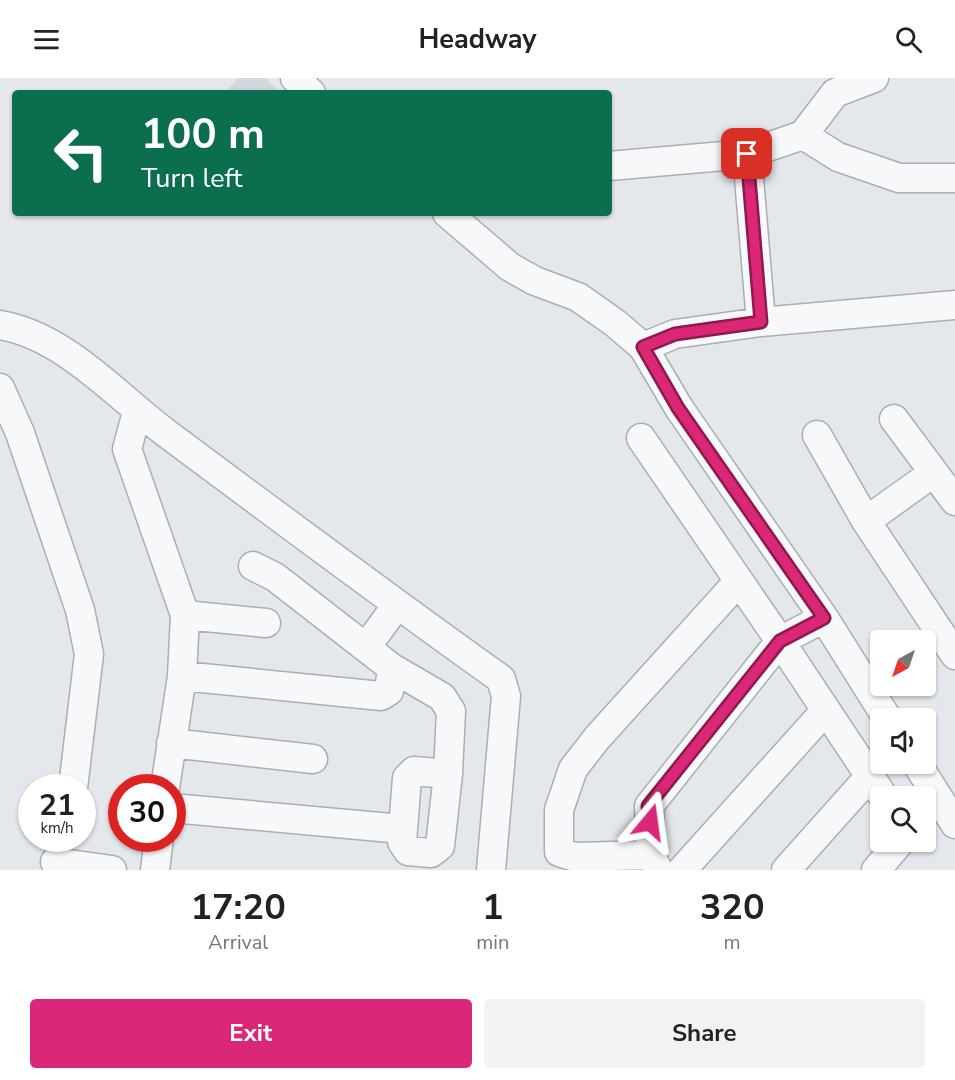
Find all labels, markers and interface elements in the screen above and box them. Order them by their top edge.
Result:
text: Headway [418,21,537,58]
icon: menu [30,23,63,56]
icon: search [892,23,925,56]
text: 100 m [141,106,265,163]
icon: left [42,114,120,192]
pin [721,128,772,179]
icon: arrive [730,137,763,170]
text: Turn left [141,160,242,197]
north arrow [870,630,936,696]
map controls [870,630,936,852]
button: sound [870,708,936,774]
speed limit sign: 30 [108,774,186,852]
text: 21 [39,785,75,826]
button: search [870,786,936,852]
position arrow [618,790,682,854]
text: km/h [40,818,74,838]
text: 17:20 [190,883,286,932]
text: 1 [482,883,504,932]
text: 320 [700,883,765,932]
text: Arrival [208,929,268,956]
text: min [476,929,509,956]
text: m [724,929,741,956]
button: Exit [30,999,472,1068]
button: Share [484,999,925,1068]

